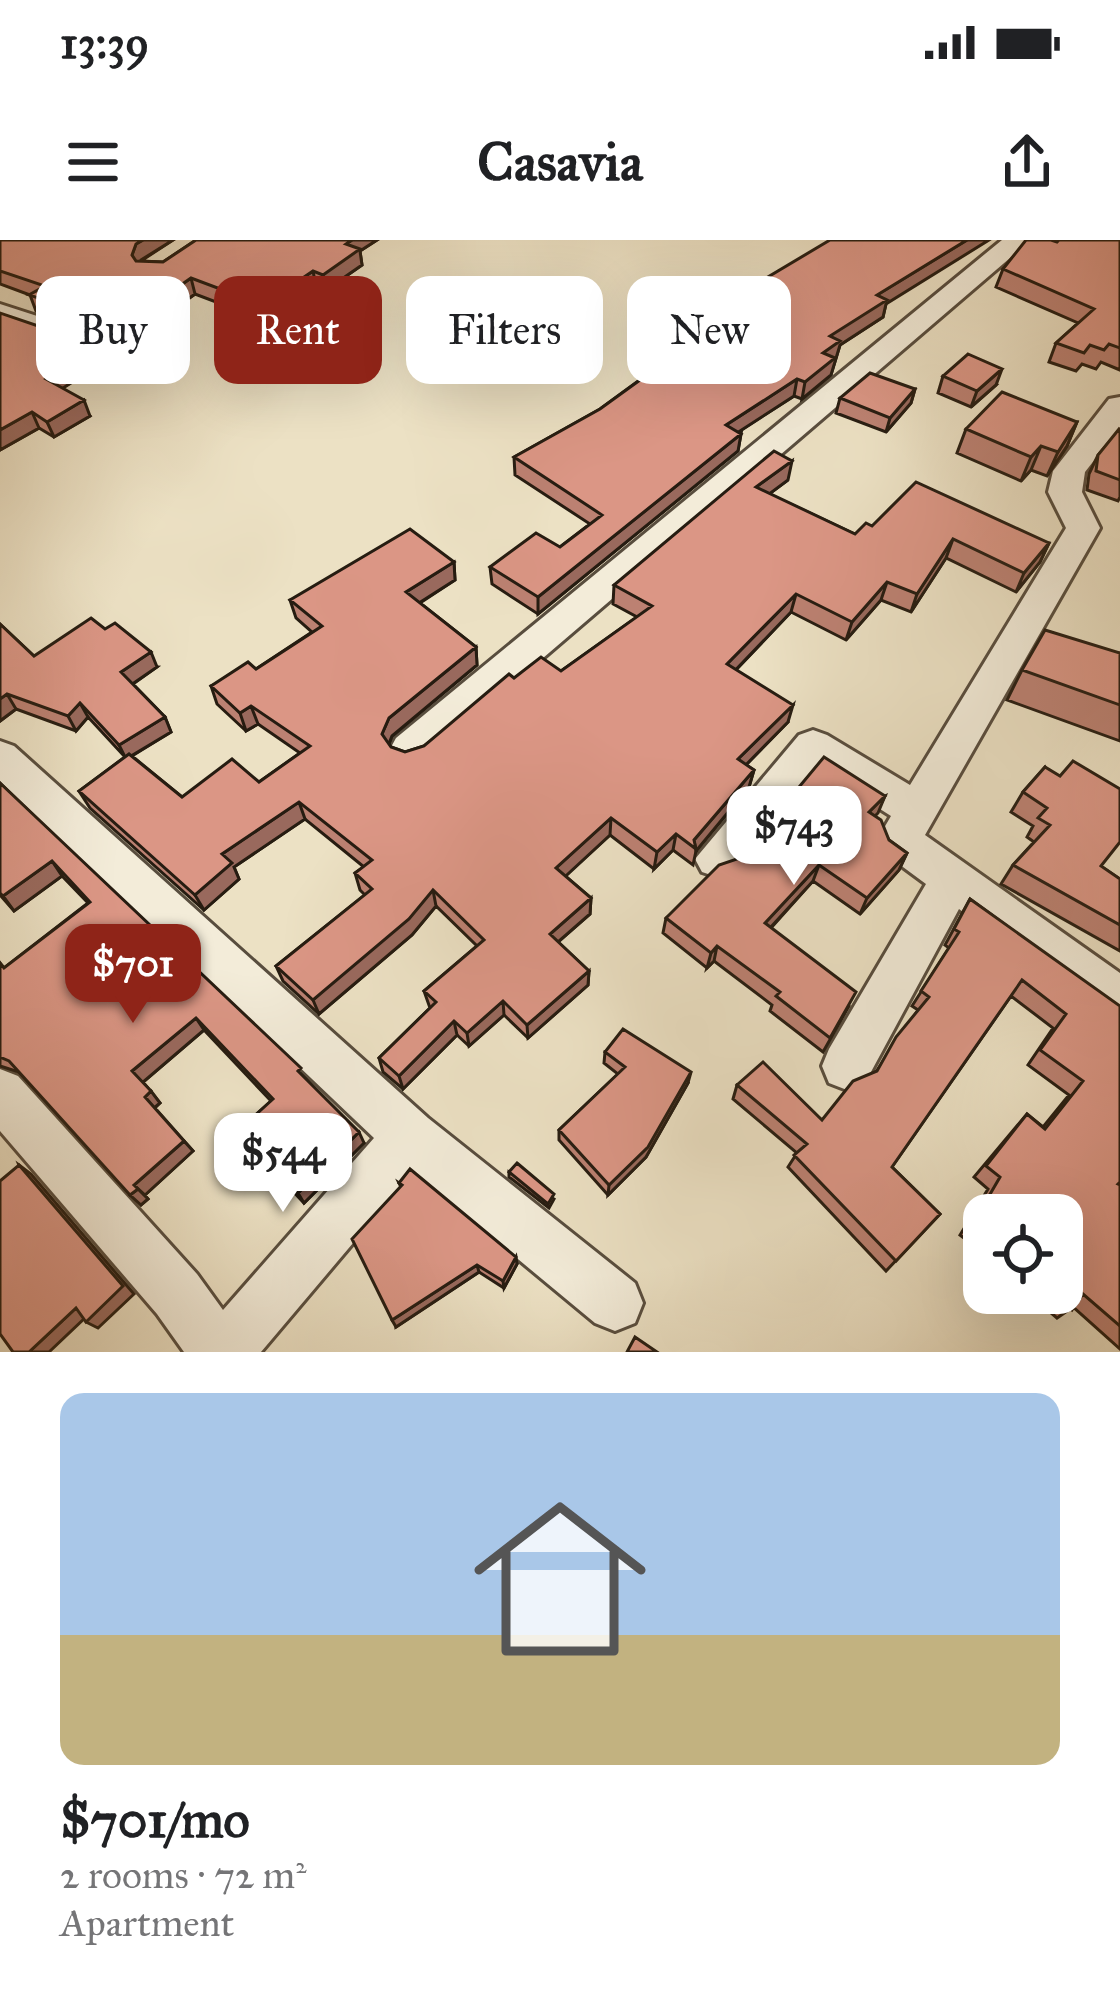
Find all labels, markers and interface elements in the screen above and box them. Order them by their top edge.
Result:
text: 13:39 [60,15,149,70]
icon: menu [60,129,126,195]
text: Casavia [477,129,643,195]
icon: share [994,129,1060,195]
chip: Buy [36,276,190,384]
chip: Rent [214,276,382,384]
chip: Filters [406,276,603,384]
chip: New [627,276,791,384]
pin: $743 [723,786,865,888]
text: $743 [754,801,834,849]
pin: $701 [62,924,204,1026]
text: $701 [92,939,174,987]
pin: $544 [212,1113,354,1215]
text: $544 [241,1128,325,1176]
map controls [963,1194,1083,1314]
button: locate [963,1194,1083,1314]
icon: home [452,1471,668,1687]
text: $701/mo [60,1789,250,1851]
text: 2 rooms · 72 m² [60,1851,307,1899]
text: Apartment [60,1899,234,1947]

